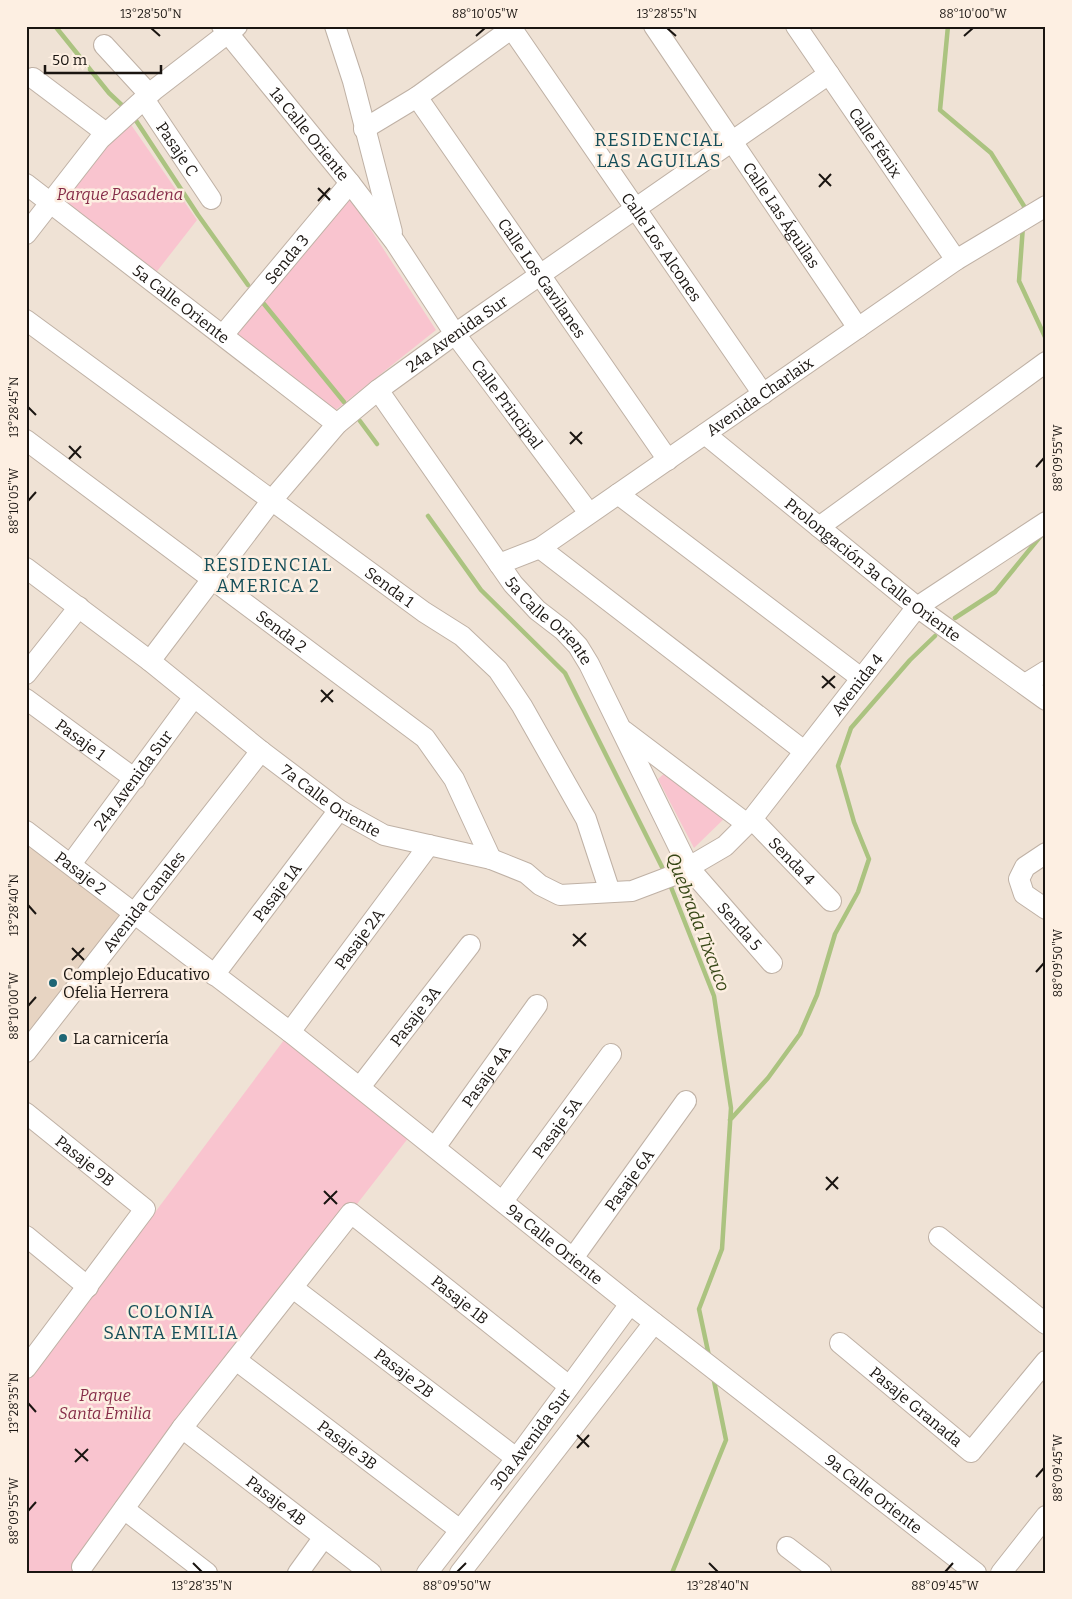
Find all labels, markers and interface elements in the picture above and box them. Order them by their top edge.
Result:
text: 13°28'50"N [120,7,182,21]
text: 88°10'05"W [452,7,519,21]
text: 13°28'55"N [637,7,698,21]
text: 88°10'00"W [939,7,1007,21]
scale bar [45,42,161,74]
text: 50 m [52,51,88,69]
street label: 1a Calle Oriente [266,83,354,184]
street label: Calle Fénix [845,104,906,181]
street label: Pasaje C [153,118,202,179]
district label: RESIDENCIAL LAS AGUILAS [595,129,723,172]
street label: Calle Las Águilas [739,158,824,271]
park label: Parque Pasadena [57,185,183,204]
street label: Calle Los Alcones [618,189,706,305]
street label: Calle Los Gavilanes [494,214,590,342]
street label: Senda 3 [260,230,313,288]
street label: 5a Calle Oriente [129,260,233,347]
street label: 24a Avenida Sur [402,291,511,376]
street label: Avenida Charlaix [703,352,817,440]
street label: Calle Principal [468,356,547,453]
text: 13°28'45"N [7,376,21,437]
text: 88°09'55"W [1051,424,1065,492]
text: 88°10'05"W [7,467,21,534]
street label: Prolongación 3a Calle Oriente [781,494,965,645]
district label: RESIDENCIAL AMERICA 2 [204,554,332,597]
street label: Senda 1 [361,563,418,611]
street label: 5a Calle Oriente [501,573,597,668]
street label: Senda 2 [253,606,311,656]
street label: Avenida 4 [827,649,887,719]
street label: Pasaje 1 [52,715,110,764]
street label: 24a Avenida Sur [89,726,176,834]
street label: 7a Calle Oriente [277,760,384,841]
street label: Senda 4 [765,833,820,889]
street label: Pasaje 2 [52,847,110,898]
street label: Avenida Canales [98,847,189,956]
water label: Quebrada Tixcuco [662,850,734,994]
street label: Pasaje 1A [249,859,305,925]
text: 13°28'40"N [7,873,21,936]
street label: Senda 5 [714,898,766,954]
street label: Pasaje 2A [330,904,388,973]
text: 88°09'50"W [1051,928,1065,997]
place label: Complejo Educativo Ofelia Herrera [63,965,210,1002]
text: 88°10'00"W [7,972,21,1040]
marker: Complejo Educativo Ofelia Herrera [47,977,59,989]
street label: Pasaje 3A [386,982,445,1050]
place label: La carnicería [73,1029,169,1048]
marker: La carnicería [57,1032,69,1044]
street label: Pasaje 4A [458,1041,515,1111]
street label: Pasaje 5A [528,1093,586,1162]
street label: Pasaje 9B [52,1131,118,1190]
street label: Pasaje 6A [601,1145,658,1215]
street label: 9a Calle Oriente [503,1200,607,1288]
street label: Pasaje 1B [428,1271,492,1328]
district label: COLONIA SANTA EMILIA [103,1301,239,1344]
street label: Pasaje 2B [371,1344,438,1402]
street label: Pasaje Granada [866,1362,966,1450]
text: 13°28'35"N [7,1372,21,1433]
street label: 30a Avenida Sur [486,1385,574,1493]
park label: Parque Santa Emilia [59,1386,151,1423]
street label: Pasaje 3B [314,1416,381,1473]
text: 88°09'45"W [1051,1433,1065,1502]
street label: 9a Calle Oriente [821,1450,926,1537]
street label: Pasaje 4B [243,1471,310,1529]
text: 88°09'55"W [7,1477,21,1545]
text: 13°28'35"N [172,1579,233,1593]
text: 88°09'50"W [423,1579,492,1593]
text: 13°28'40"N [687,1579,750,1593]
text: 88°09'45"W [911,1579,980,1593]

